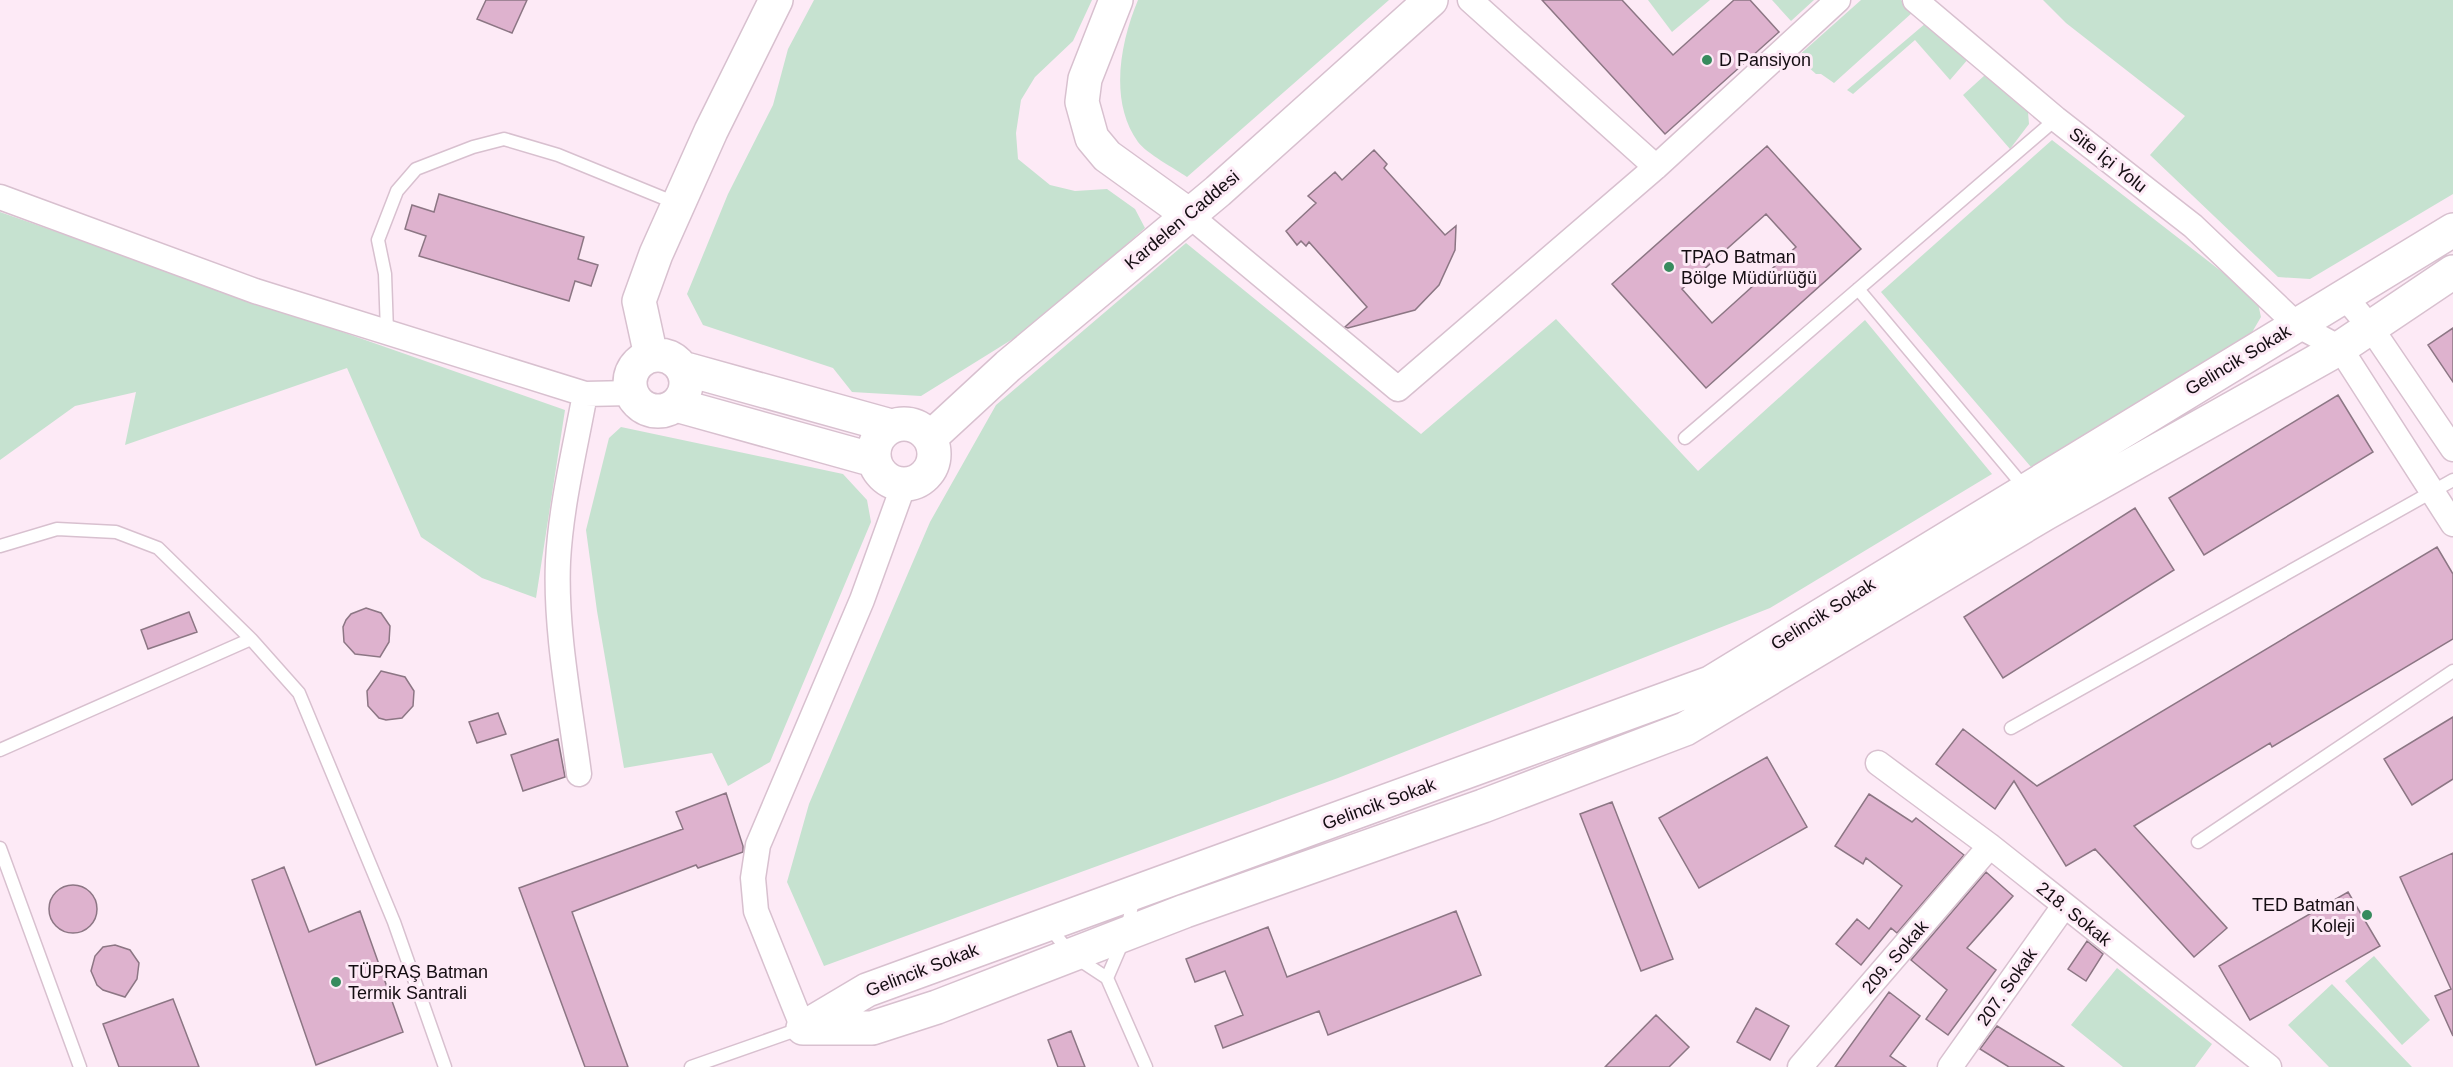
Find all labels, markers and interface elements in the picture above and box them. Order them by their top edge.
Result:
place label: D Pansiyon [1719,50,1811,70]
marker: D Pansiyon [1700,53,1714,67]
street label: Site İçi Yolu [2065,123,2151,197]
street label: Kardelen Caddesi [1121,166,1243,274]
place label: TPAO Batman Bölge Müdürlüğü [1681,247,1817,288]
marker: TPAO Batman Bölge Müdürlüğü [1662,260,1676,274]
street label: Gelincik Sokak [2182,320,2295,399]
street label: Gelincik Sokak [1767,573,1880,654]
street label: Gelincik Sokak [1320,774,1439,834]
street label: 218. Sokak [2033,878,2116,951]
place label: TED Batman Koleji [2252,895,2355,936]
marker: TED Batman Koleji [2360,908,2374,922]
street label: 209. Sokak [1858,916,1933,998]
street label: Gelincik Sokak [863,939,982,1001]
street label: 207. Sokak [1973,944,2042,1030]
place label: TÜPRAŞ Batman Termik Santrali [348,962,488,1003]
marker: TÜPRAŞ Batman Termik Santrali [329,975,343,989]

